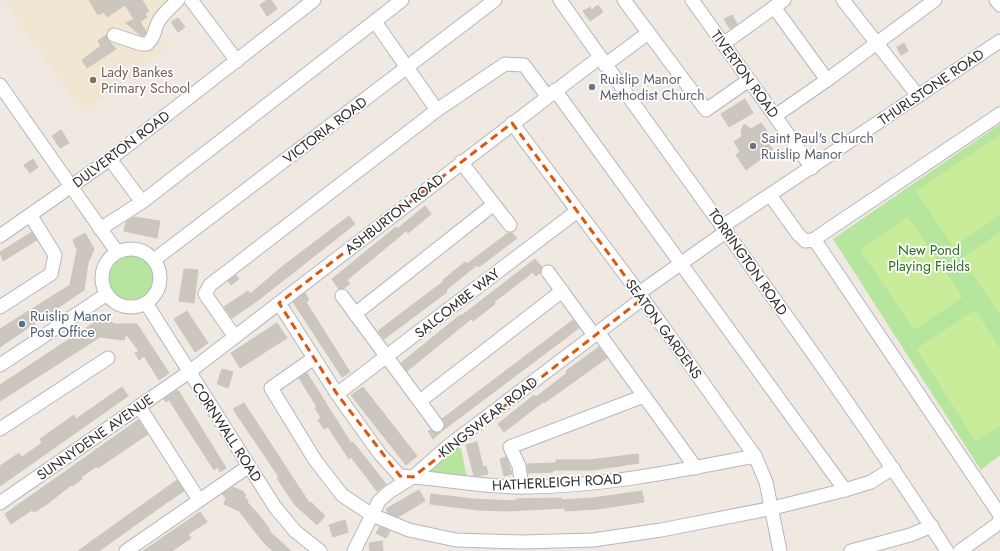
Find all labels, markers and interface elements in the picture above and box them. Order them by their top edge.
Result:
street label: TIVERTON ROAD [706,26,784,122]
street label: THURLSTONE ROAD [874,44,988,130]
place label: Lady Bankes Primary School [101,62,190,98]
place label: Ruislip Manor Methodist Church [600,69,705,105]
marker: Lady Bankes Primary School [88,75,98,85]
marker: Ruislip Manor Methodist Church [587,82,597,92]
street label: VICTORIA ROAD [279,92,371,168]
street label: DULVERTON ROAD [68,106,174,192]
place label: Saint Paul's Church Ruislip Manor [761,128,874,164]
marker: Saint Paul's Church Ruislip Manor [748,141,758,151]
street label: ASHBURTON ROAD [340,169,448,259]
street label: TORRINGTON ROAD [704,204,792,320]
park label: New Pond Playing Fields [888,240,970,276]
street label: SALCOMBE WAY [410,263,504,343]
street label: SEATON GARDENS [621,275,707,383]
place label: Ruislip Manor Post Office [30,306,112,342]
marker: Ruislip Manor Post Office [17,319,27,329]
street label: KINGSWEAR ROAD [434,372,542,462]
street label: CORNWALL ROAD [187,378,267,486]
street label: SUNNYDENE AVENUE [33,389,157,485]
street label: HATHERLEIGH ROAD [492,469,622,495]

